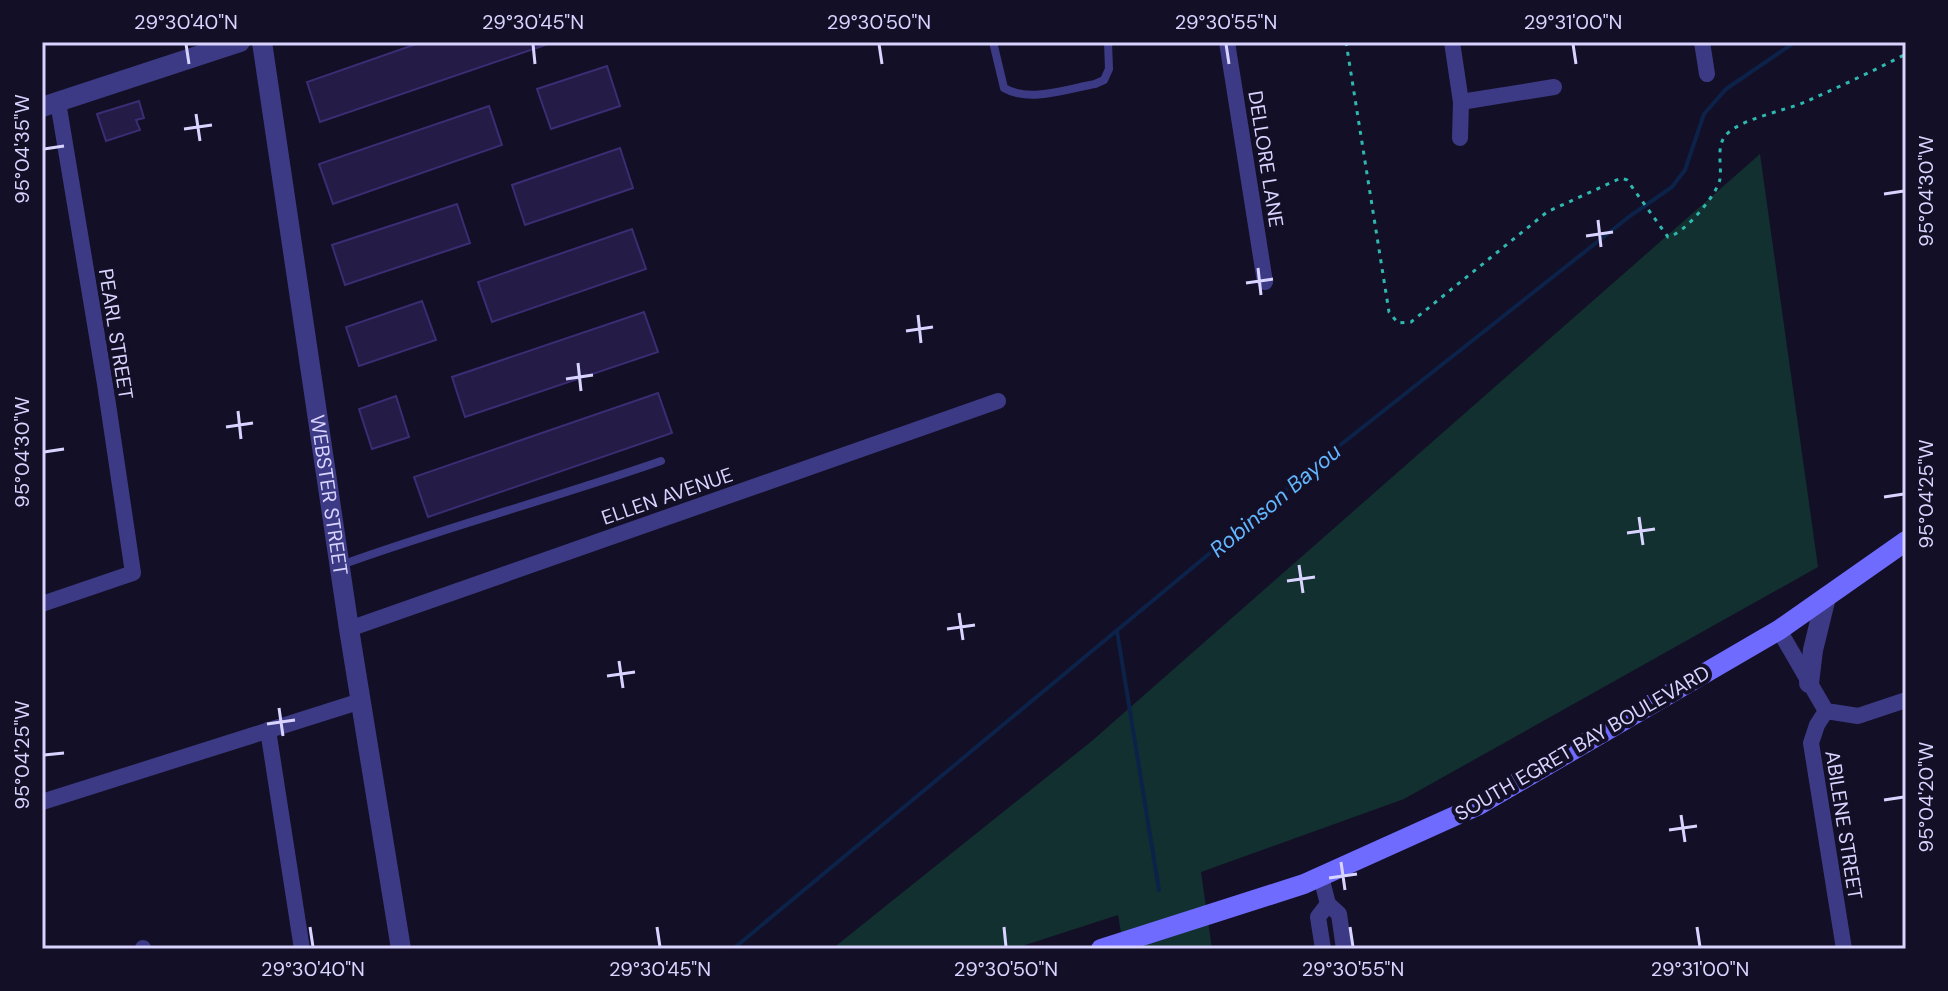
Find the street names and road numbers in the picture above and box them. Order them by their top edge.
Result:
street label: DELLORE LANE [1242,89,1290,229]
street label: PEARL STREET [93,267,139,401]
street label: WEBSTER STREET [304,413,354,577]
street label: ELLEN AVENUE [598,461,736,531]
street label: SOUTH EGRET BAY BOULEVARD [1450,659,1714,827]
street label: ABILENE STREET [1819,749,1869,901]

